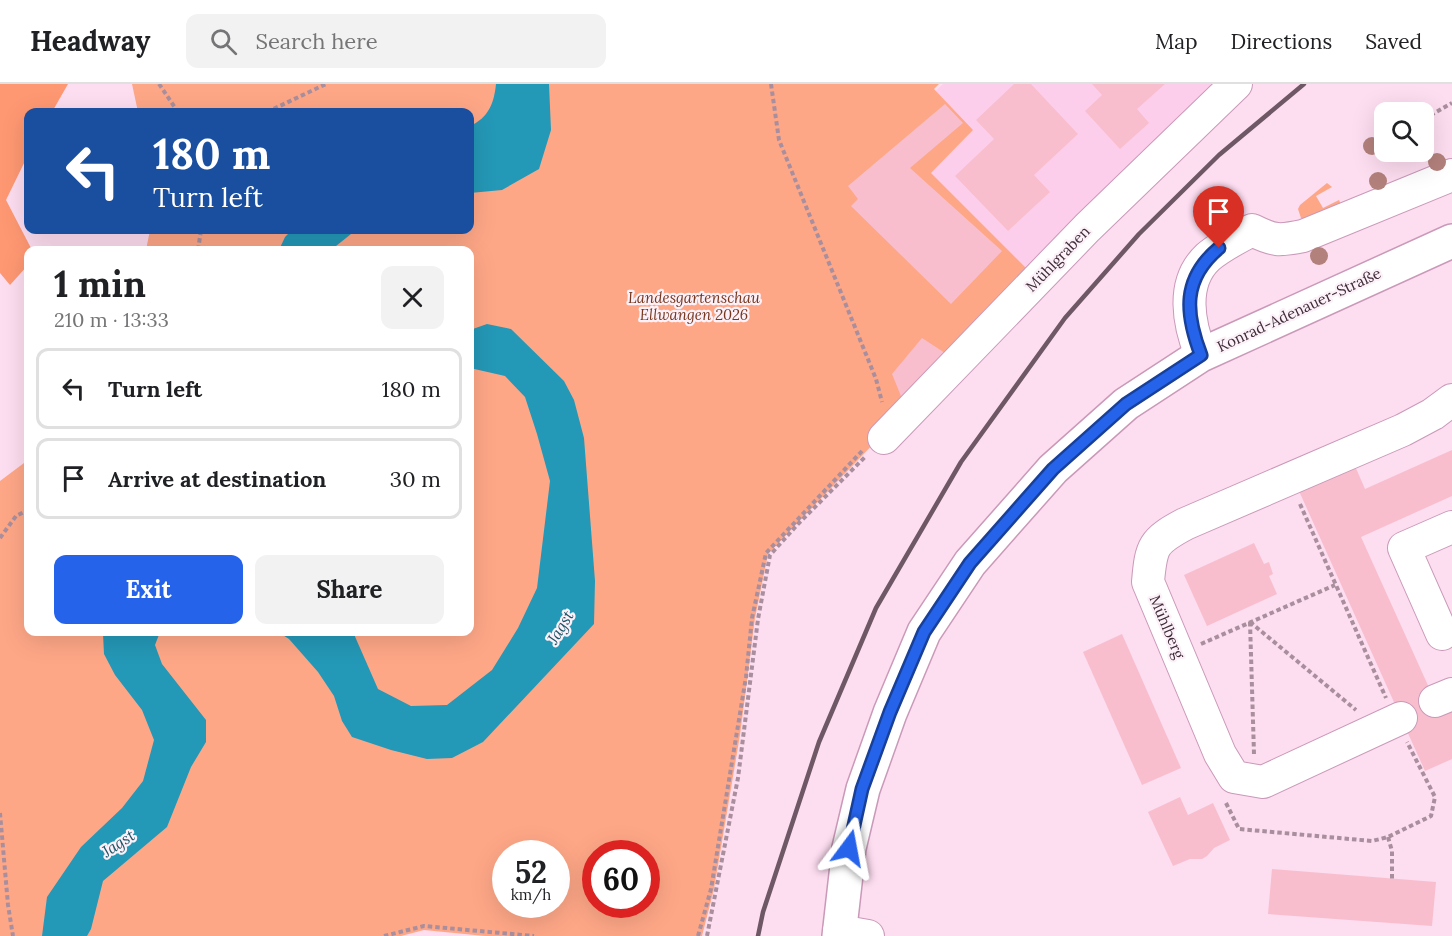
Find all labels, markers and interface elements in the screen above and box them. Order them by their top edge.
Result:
search box [186,14,606,68]
text: Headway [30,23,150,59]
icon: search [207,25,240,58]
text: Search here [255,27,378,55]
text: Map [1155,28,1198,55]
text: Directions [1231,28,1332,55]
text: Saved [1365,28,1422,55]
map controls [1374,102,1434,162]
button: search [1374,102,1434,162]
text: 180 m [153,127,270,181]
icon: left [54,132,132,210]
text: Turn left [153,180,263,214]
pin [1193,186,1244,248]
icon: arrive [1202,195,1235,228]
street label: Mühlgraben [1022,222,1094,296]
text: 1 min [54,261,146,307]
street label: Konrad-Adenauer-Straße [1214,263,1384,356]
button: close [381,266,444,329]
park label: Landesgartenschau Ellwangen 2026 [628,288,760,324]
text: 210 m · 13:33 [54,307,169,332]
icon: left [57,372,90,405]
text: Turn left [108,375,202,403]
text: 180 m [382,375,441,403]
icon: arrive [57,462,90,495]
text: Arrive at destination [108,465,326,493]
text: 30 m [390,465,441,493]
button: Exit [54,555,243,624]
button: Share [255,555,444,624]
street label: Mühlberg [1146,592,1190,662]
water label: Jagst [542,607,578,648]
position arrow [817,816,881,880]
water label: Jagst [97,825,138,862]
speed limit sign: 60 [582,840,660,918]
text: 52 [515,853,547,891]
text: km/h [511,885,551,904]

